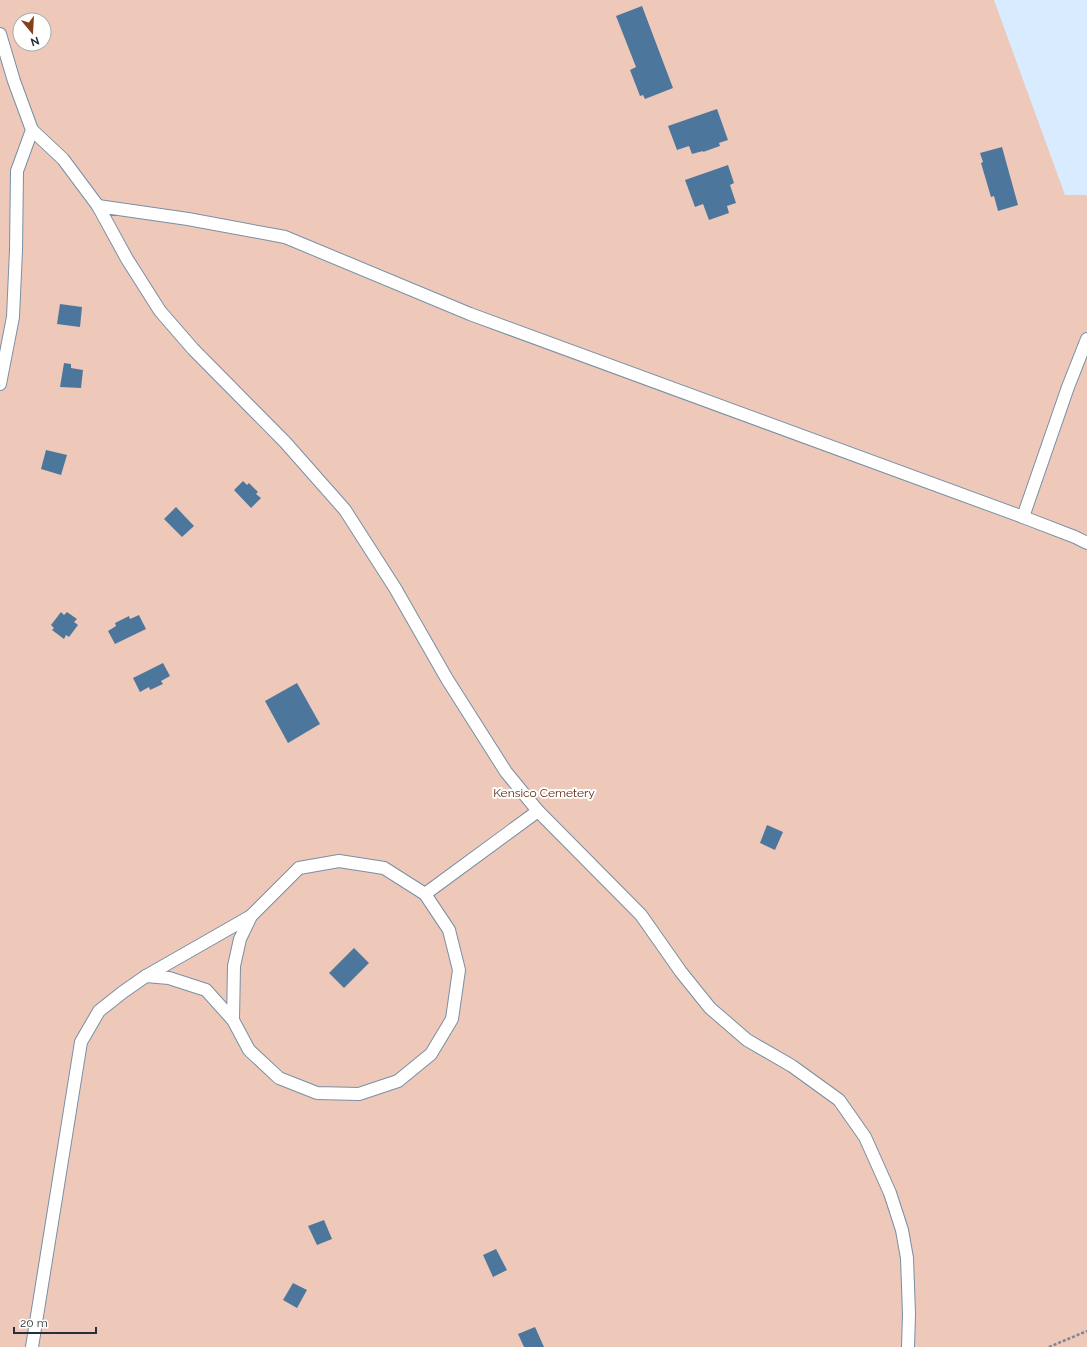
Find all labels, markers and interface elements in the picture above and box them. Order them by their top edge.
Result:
north arrow [12,12,52,52]
text: N [29,34,41,49]
park label: Kensico Cemetery [493,786,595,800]
scale bar [14,1309,96,1335]
text: 20 m [20,1316,48,1330]

